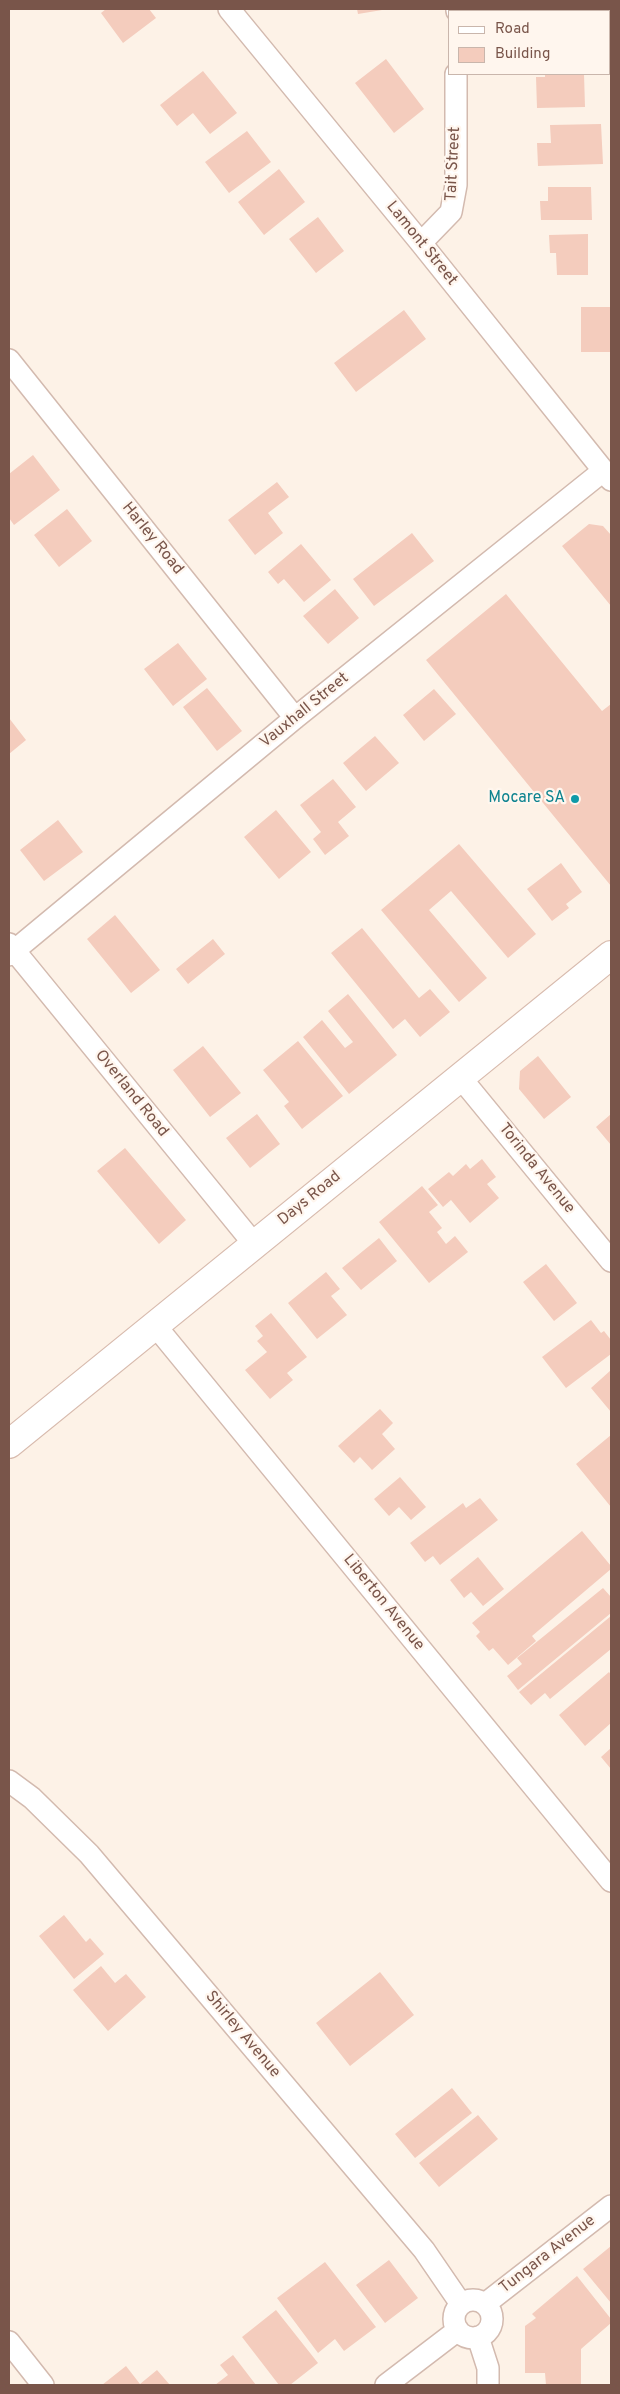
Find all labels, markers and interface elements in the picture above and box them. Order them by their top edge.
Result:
legend [448,10,610,75]
text: Road [495,20,530,39]
text: Building [495,45,550,64]
street label: Tait Street [442,126,466,202]
street label: Lamont Street [381,198,461,290]
street label: Harley Road [117,499,187,579]
street label: Vauxhall Street [257,669,353,753]
place label: Mocare SA [488,789,565,809]
marker: Mocare SA [569,793,581,805]
street label: Overland Road [90,1047,172,1141]
street label: Torinda Avenue [494,1120,578,1218]
street label: Days Road [275,1168,345,1230]
street label: Liberton Avenue [338,1551,428,1655]
street label: Shirley Avenue [200,1988,284,2082]
street label: Tungara Avenue [496,2212,600,2298]

